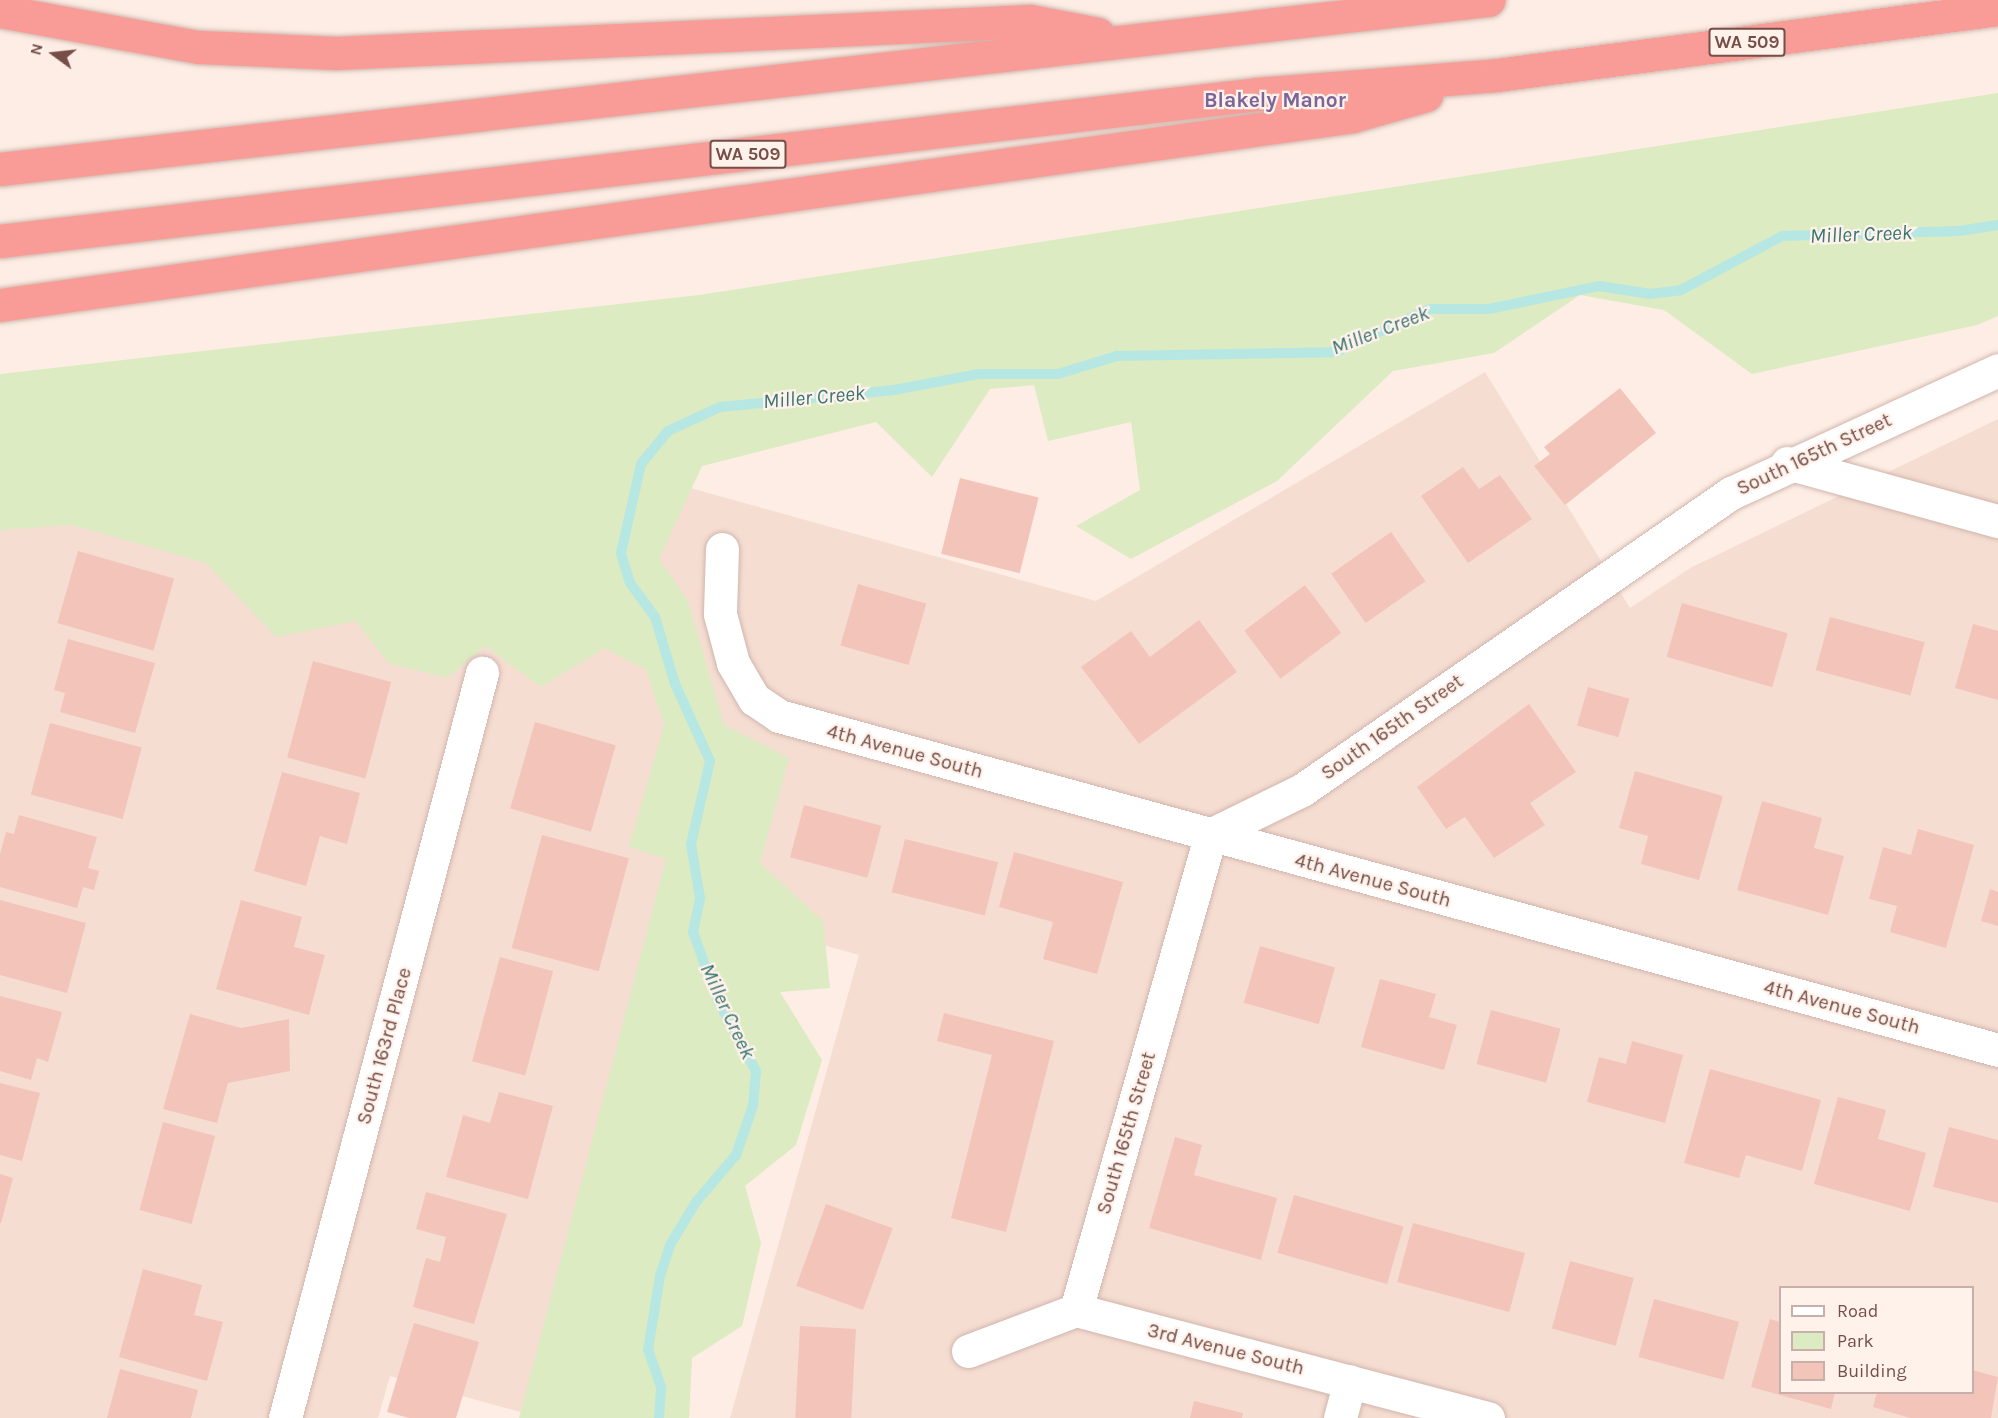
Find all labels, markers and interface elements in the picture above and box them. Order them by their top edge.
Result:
north arrow [24,24,84,84]
road number: WA 509 [1708,27,1786,57]
text: N [25,41,47,57]
district label: Blakely Manor [1204,87,1346,113]
road number: WA 509 [709,139,787,169]
water label: Miller Creek [1809,220,1913,248]
water label: Miller Creek [1328,300,1432,360]
water label: Miller Creek [762,380,866,414]
street label: South 165th Street [1733,408,1895,500]
street label: South 165th Street [1316,669,1468,785]
street label: 4th Avenue South [824,719,986,783]
street label: 4th Avenue South [1292,848,1454,912]
water label: Miller Creek [695,959,761,1063]
street label: South 163rd Place [352,965,416,1127]
street label: 4th Avenue South [1761,975,1923,1039]
street label: South 165th Street [1091,1049,1161,1217]
legend [1779,1286,1974,1394]
text: Road [1837,1300,1878,1322]
street label: 3rd Avenue South [1145,1318,1307,1380]
text: Park [1837,1330,1874,1352]
text: Building [1837,1360,1907,1382]

